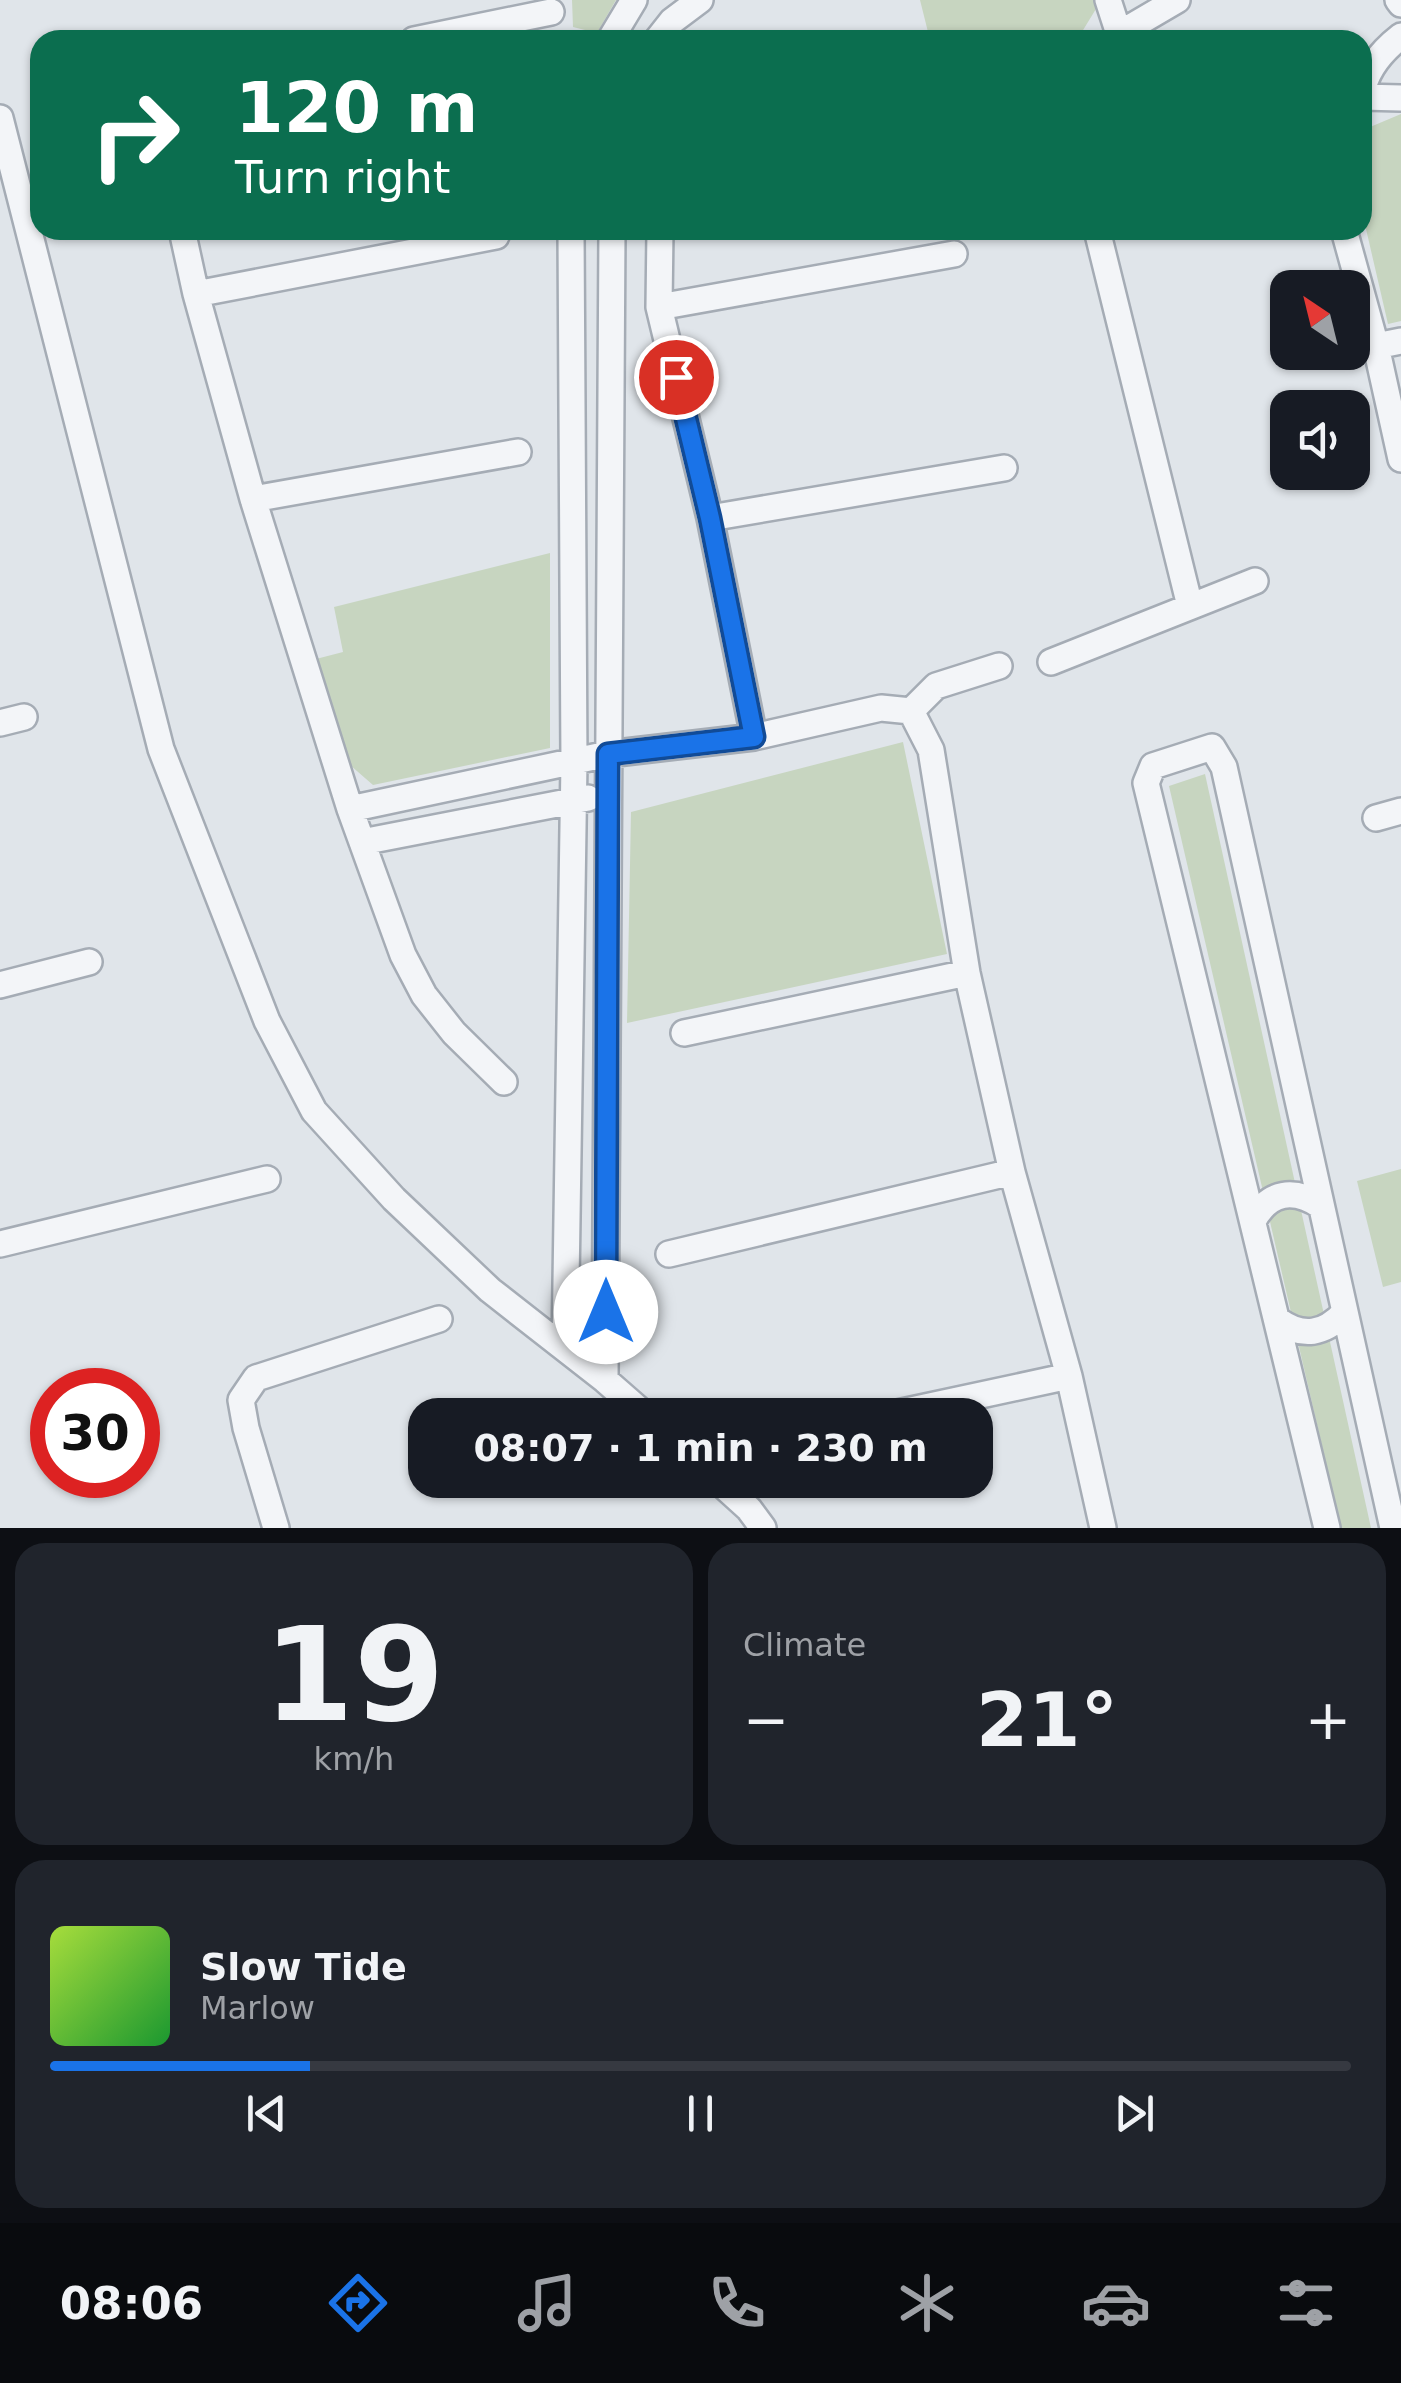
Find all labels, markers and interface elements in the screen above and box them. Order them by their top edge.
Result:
text: 120 m [235,67,478,149]
icon: right [70,70,200,200]
text: Turn right [235,151,450,204]
north arrow [1270,270,1370,370]
map controls [1270,270,1370,490]
pin [634,335,719,420]
icon: arrive [649,350,704,405]
button: sound [1270,390,1370,490]
position arrow [554,1260,658,1364]
speed limit sign: 30 [30,1368,160,1498]
text: 08:07 · 1 min · 230 m [473,1426,928,1470]
text: 19 [264,1599,444,1751]
text: Climate [743,1626,866,1664]
text: 21° [976,1676,1118,1764]
text: − [743,1688,789,1752]
text: + [1305,1688,1351,1752]
text: km/h [314,1740,394,1778]
text: Slow Tide [200,1945,407,1989]
text: Marlow [200,1989,315,2027]
icon: previous [239,2086,294,2141]
icon: pause [673,2086,728,2141]
icon: next [1107,2086,1162,2141]
icon: directions [323,2268,393,2338]
icon: music [512,2268,582,2338]
icon: phone [702,2268,772,2338]
icon: climate [892,2268,962,2338]
icon: car [1081,2268,1151,2338]
icon: filters [1271,2268,1341,2338]
text: 08:06 [60,2277,203,2330]

